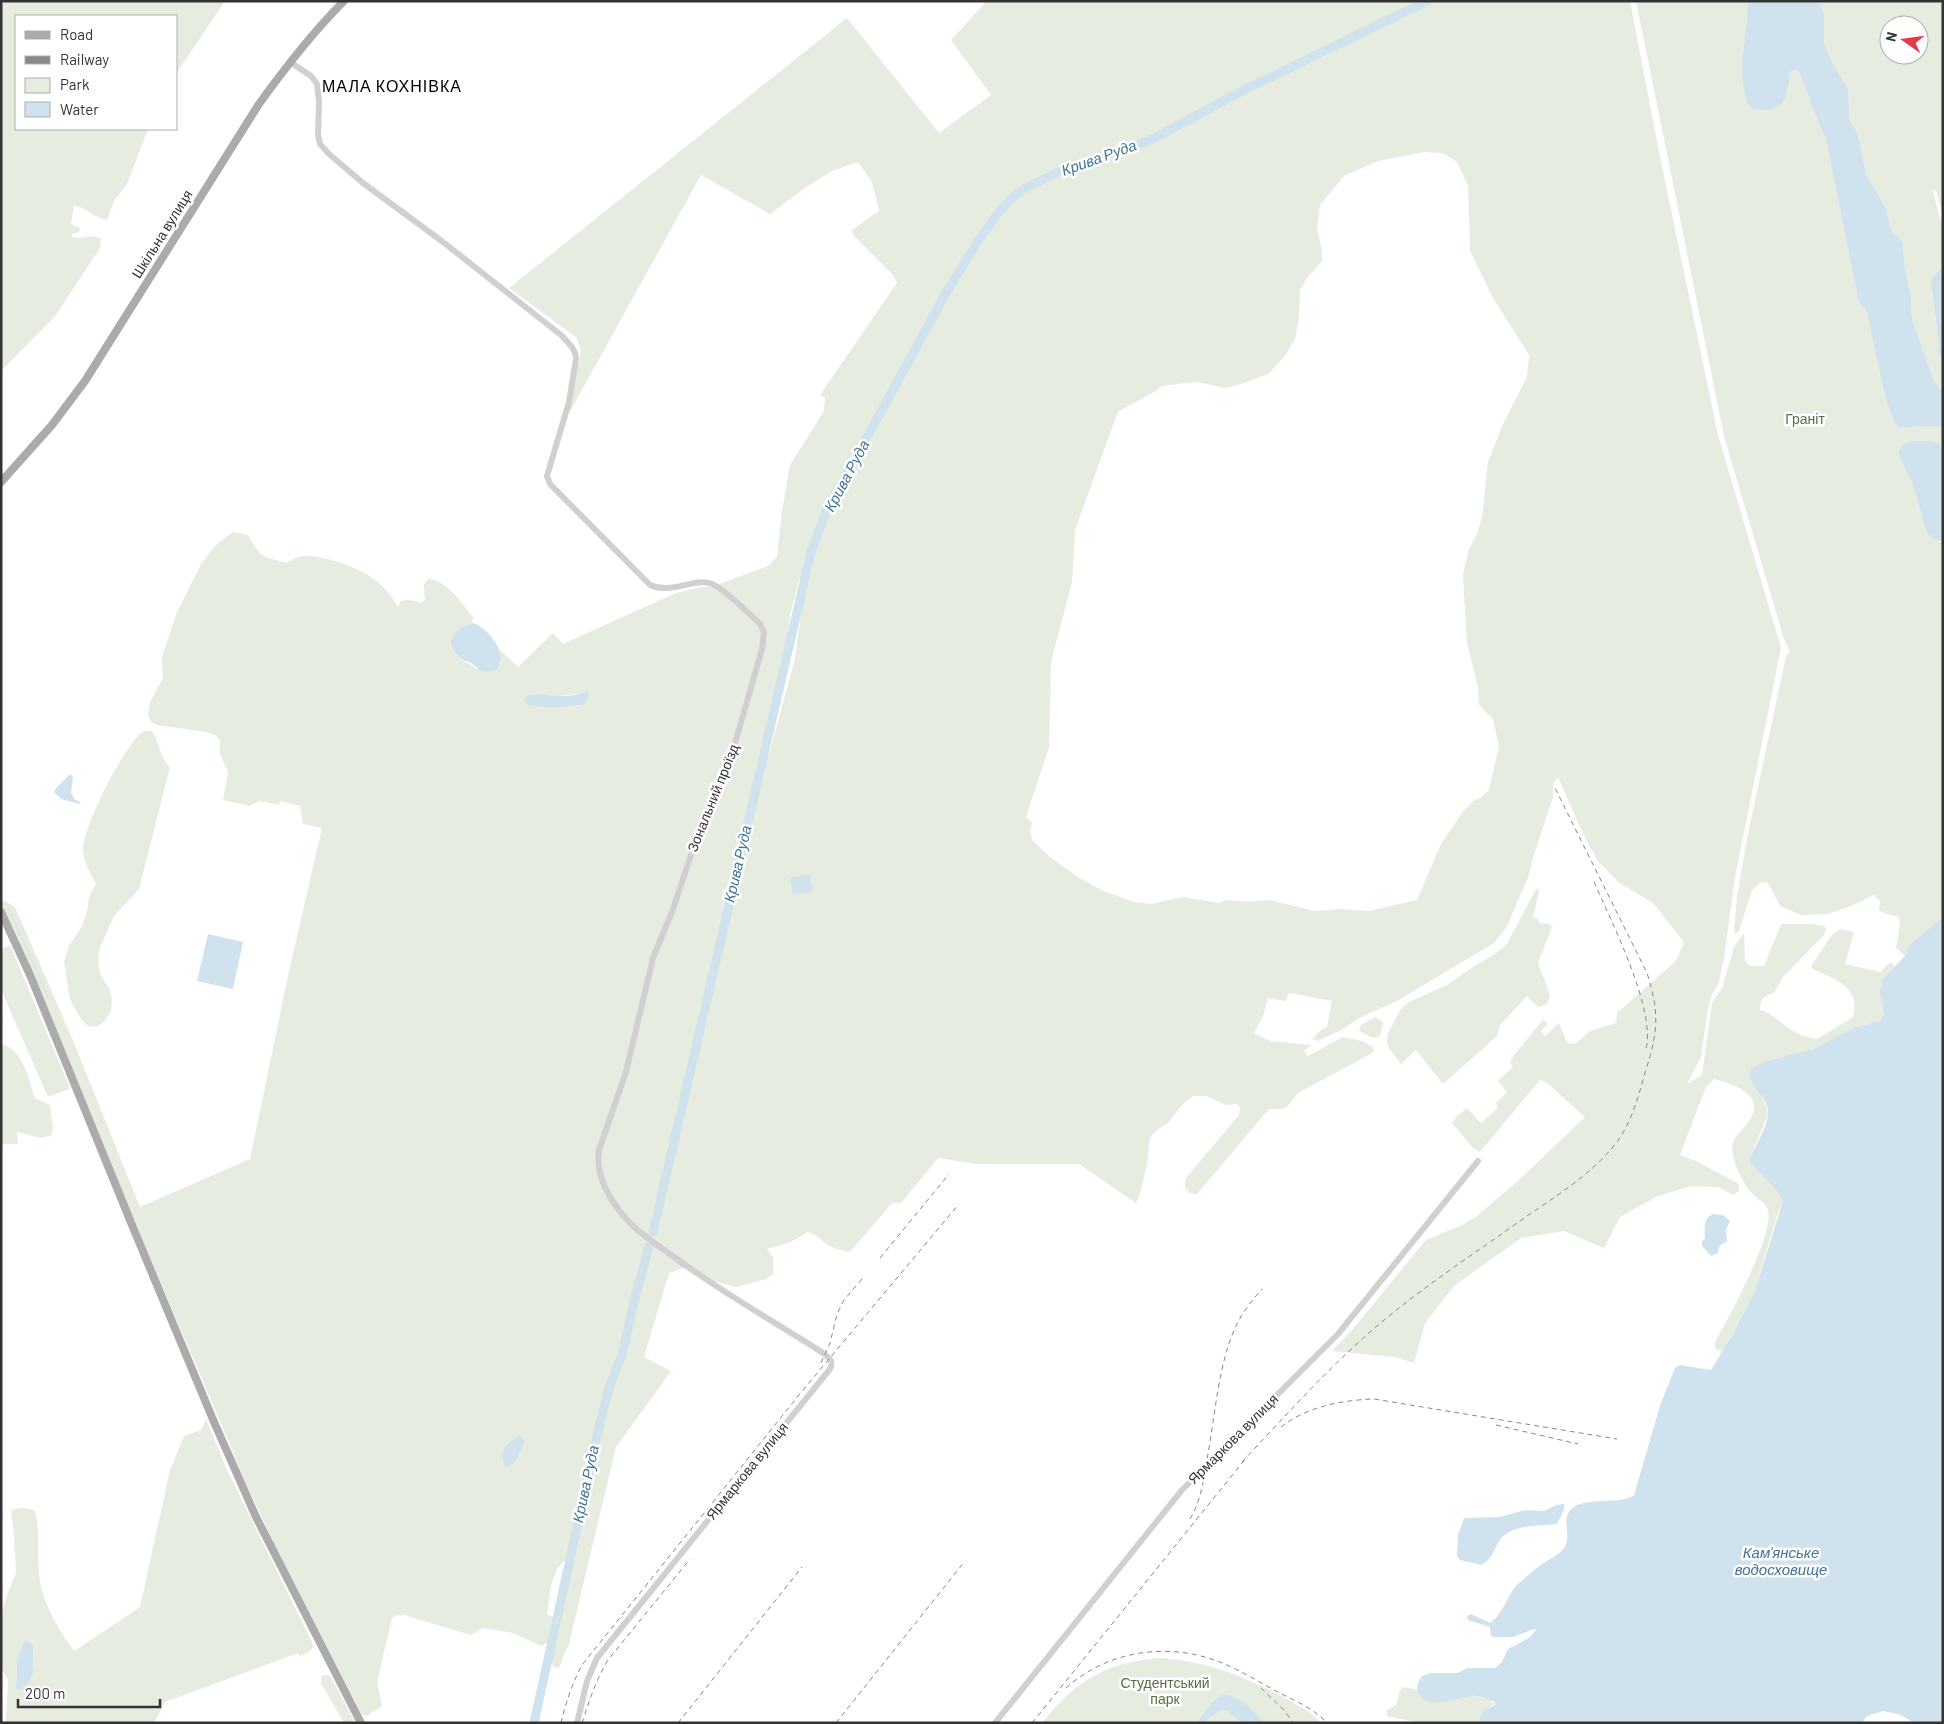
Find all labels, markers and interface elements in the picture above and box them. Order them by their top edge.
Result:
legend [15,15,178,130]
north arrow [1879,15,1929,65]
text: Road [60,25,93,43]
text: N [1882,30,1900,43]
text: Railway [60,50,109,68]
text: Park [60,75,90,93]
district label: МАЛА КОХНІВКА [322,76,462,95]
text: Water [60,100,99,118]
water label: Крива Руда [1059,135,1139,179]
street label: Шкільна вулиця [128,186,196,281]
park label: Граніт [1785,410,1825,427]
water label: Крива Руда [820,437,872,514]
street label: Зональний проїзд [683,741,742,854]
water label: Крива Руда [719,824,755,904]
street label: Ярмаркова вулиця [1184,1390,1281,1487]
street label: Ярмаркова вулиця [702,1419,791,1523]
water label: Крива Руда [568,1444,602,1524]
water label: Кам'янське водосховище [1735,1543,1827,1578]
park label: Студентський парк [1120,1674,1210,1707]
scale bar [18,1676,160,1708]
text: 200 m [25,1684,65,1702]

